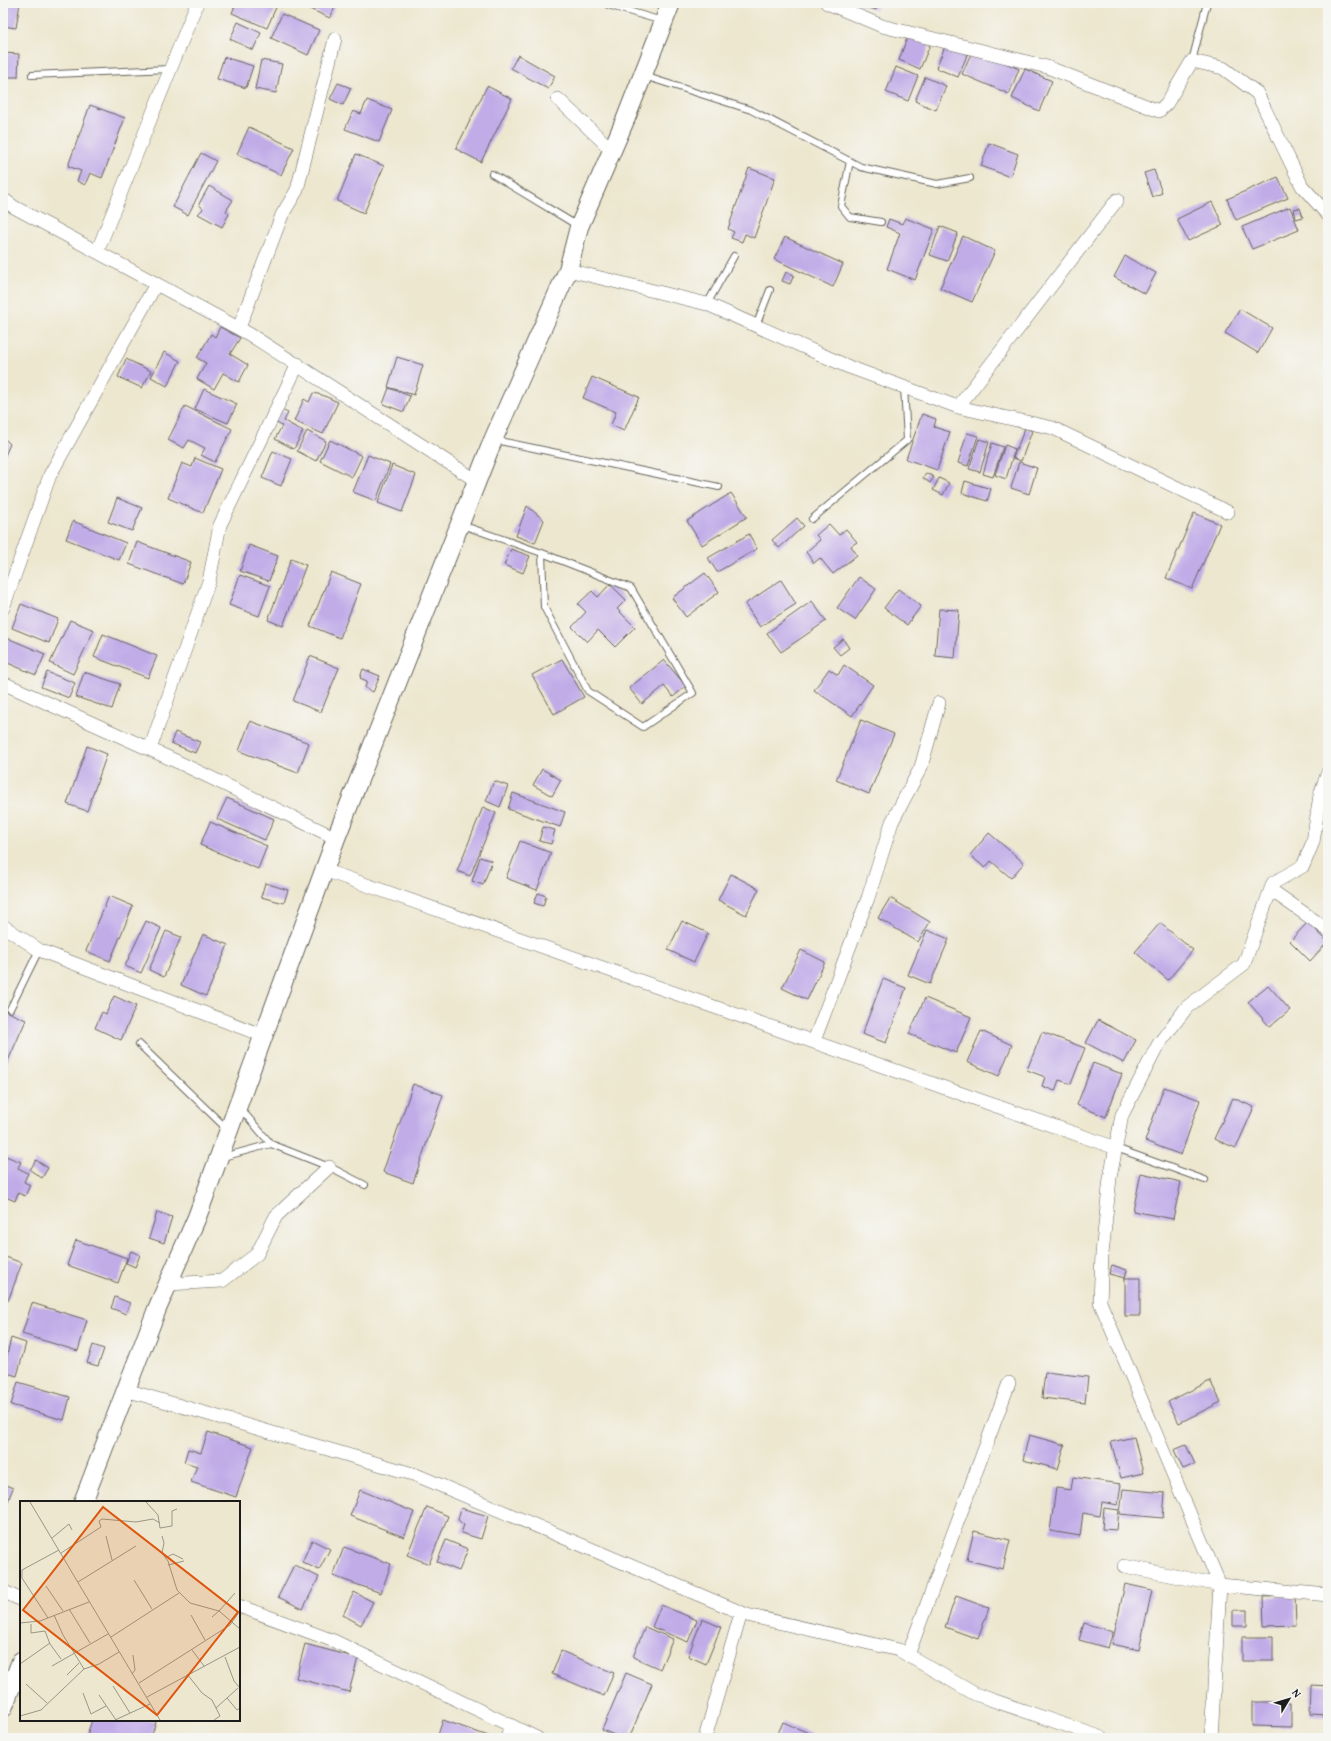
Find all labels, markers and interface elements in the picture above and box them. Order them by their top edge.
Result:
inset map [20,1501,240,1721]
north arrow [1269,1679,1309,1719]
text: N [1288,1685,1306,1701]

